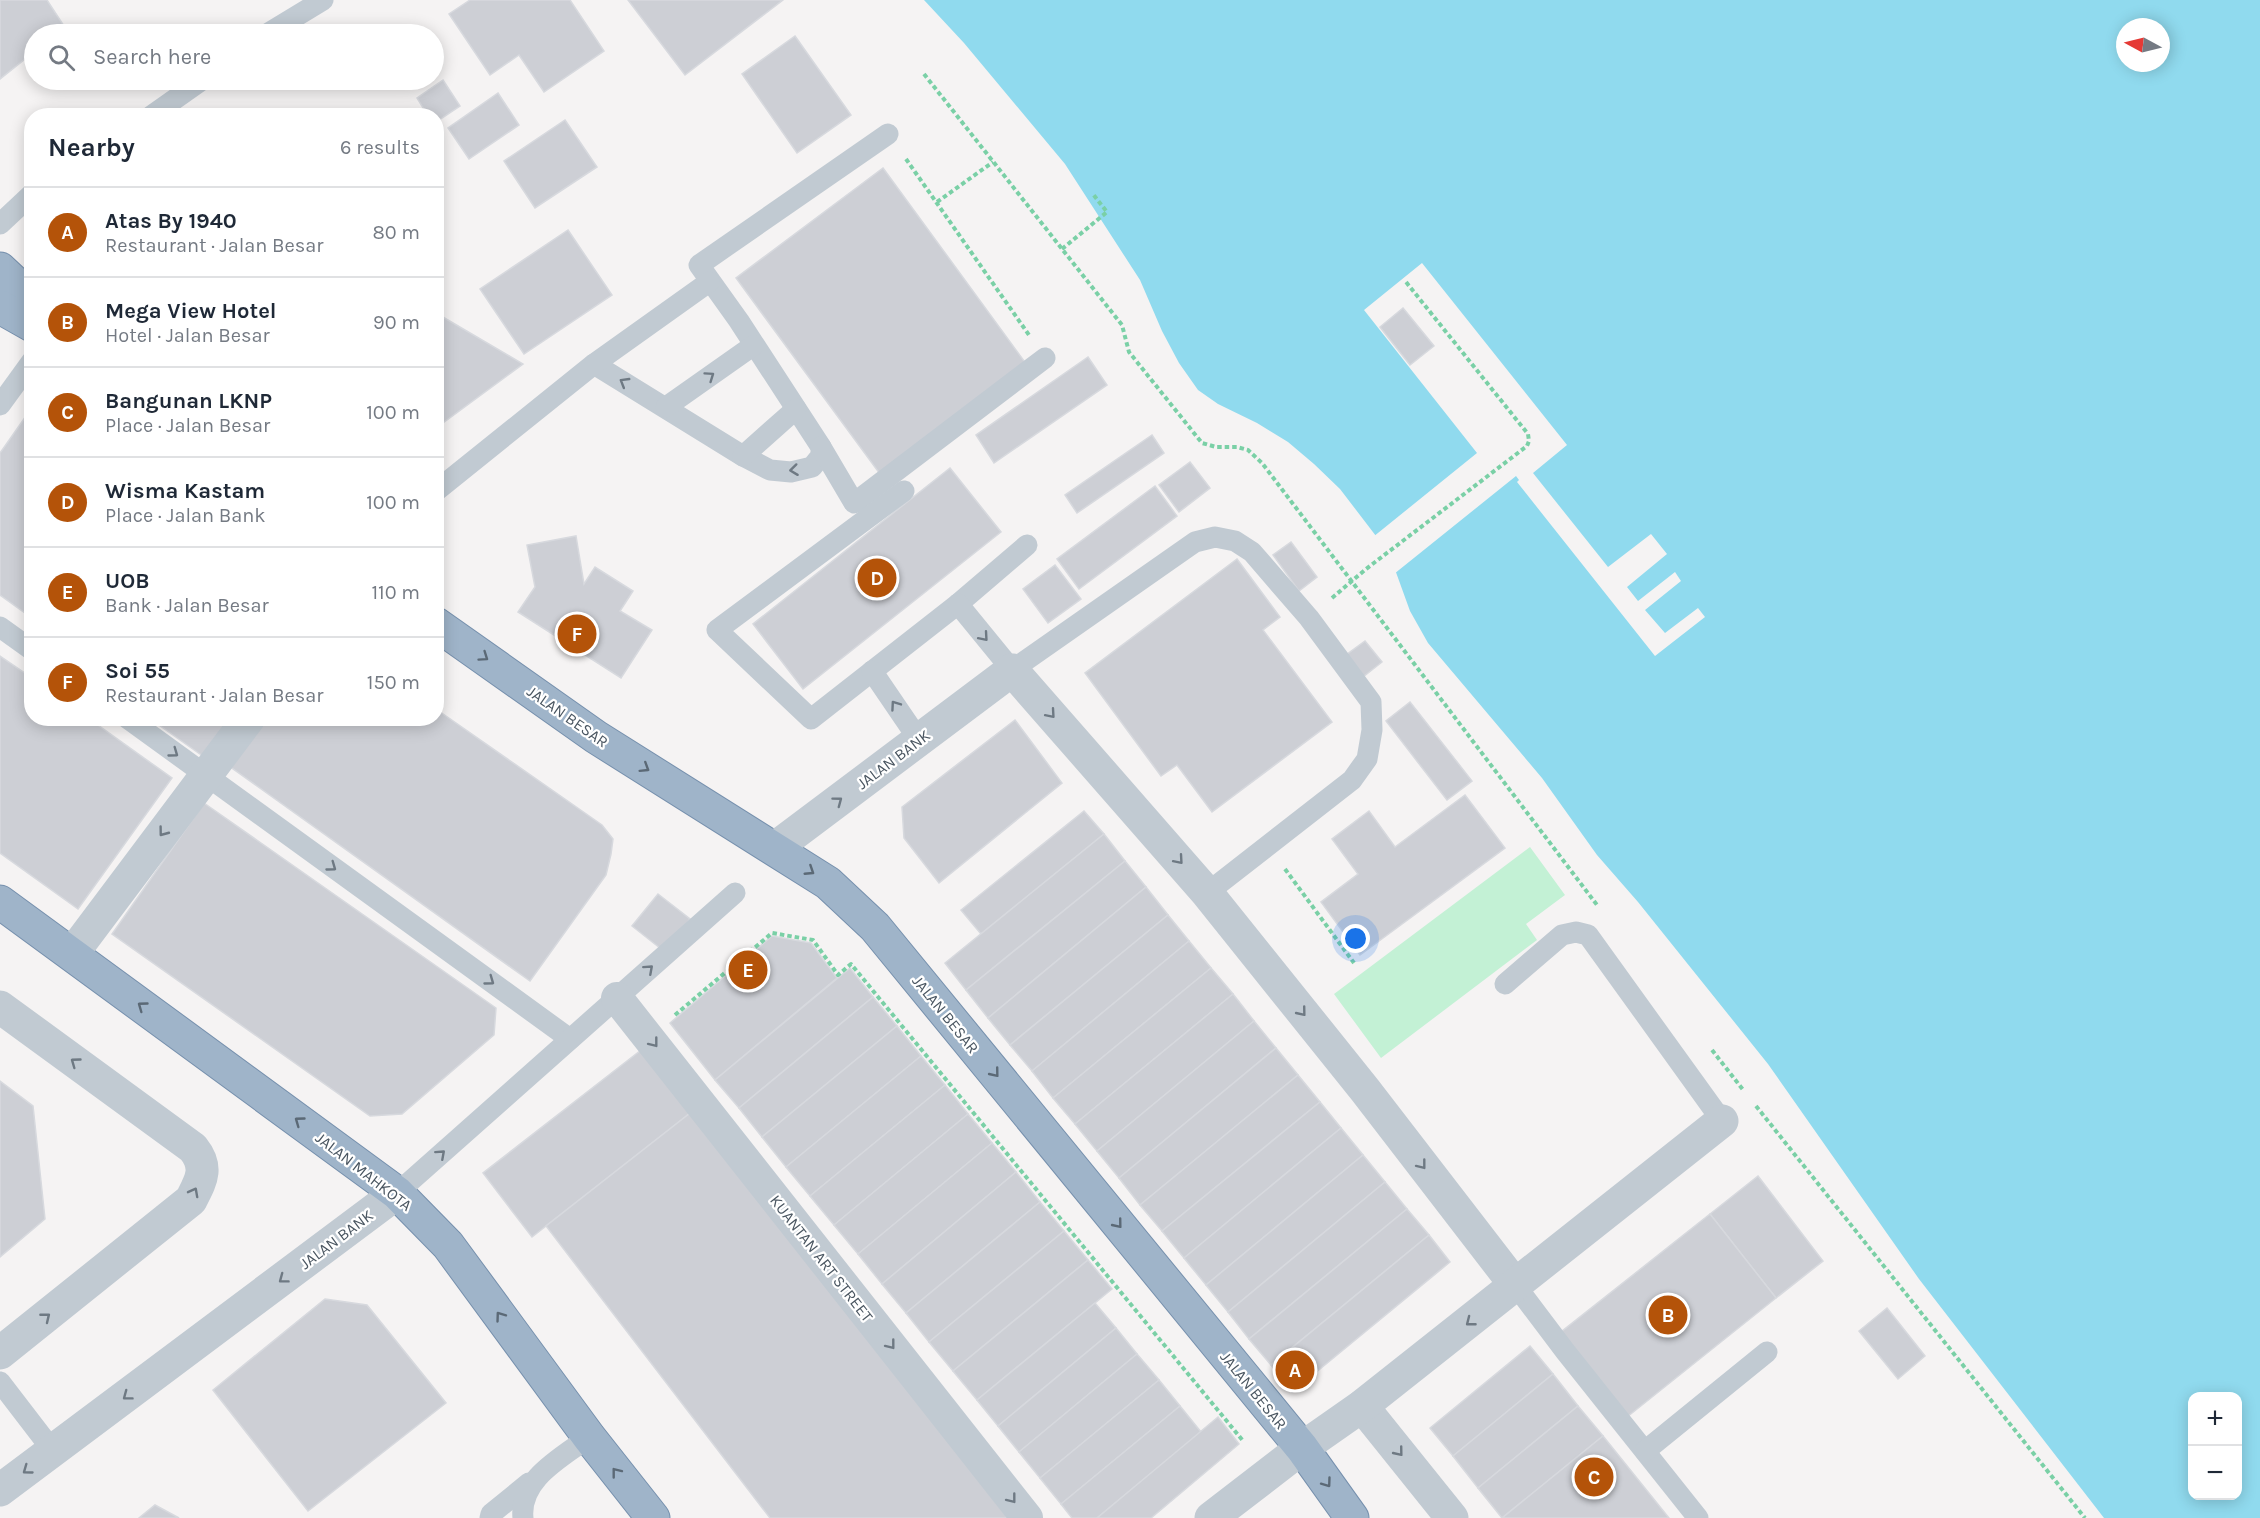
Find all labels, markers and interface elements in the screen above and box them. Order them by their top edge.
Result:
north arrow [2116,18,2170,72]
search box [24,24,444,90]
icon: search [45,41,78,74]
text: Search here [93,44,211,70]
text: Nearby [48,132,135,163]
text: 6 results [340,136,420,159]
text: Atas By 1940 [105,208,237,234]
text: A [61,221,74,244]
text: 80 m [372,221,420,244]
text: Restaurant · Jalan Besar [105,234,324,257]
text: Mega View Hotel [105,298,277,324]
text: B [61,311,74,334]
text: 90 m [373,311,420,334]
text: Hotel · Jalan Besar [105,324,270,347]
one-way arrow [703,372,714,383]
one-way arrow [620,377,630,389]
text: Bangunan LKNP [105,388,272,414]
text: C [61,401,74,424]
text: 100 m [366,401,420,424]
text: Place · Jalan Besar [105,414,270,437]
one-way arrow [789,463,799,476]
text: Wisma Kastam [105,478,265,504]
text: D [61,491,74,514]
text: 100 m [366,491,420,514]
text: Place · Jalan Bank [105,504,266,527]
pin: D [858,556,896,600]
text: UOB [105,568,149,594]
text: E [62,581,73,604]
text: 110 m [371,581,420,604]
text: Bank · Jalan Besar [105,594,269,617]
pin: F [558,612,596,656]
one-way arrow [977,630,988,641]
one-way arrow [478,650,489,661]
text: Soi 55 [105,658,170,684]
text: F [62,671,73,694]
text: 150 m [367,671,420,694]
street label: JALAN BESAR [523,681,612,751]
text: Restaurant · Jalan Besar [105,684,324,707]
one-way arrow [891,701,902,712]
one-way arrow [1043,707,1054,718]
street label: JALAN BANK [853,726,934,793]
one-way arrow [167,746,178,757]
one-way arrow [639,760,649,772]
one-way arrow [832,797,843,808]
one-way arrow [160,826,171,837]
one-way arrow [1172,854,1183,864]
one-way arrow [325,860,336,871]
one-way arrow [804,864,814,876]
your location [1341,924,1370,953]
pin: E [728,948,768,992]
one-way arrow [643,965,653,976]
street label: JALAN BESAR [908,972,983,1057]
one-way arrow [483,974,494,985]
one-way arrow [138,1002,149,1013]
one-way arrow [1295,1005,1306,1016]
one-way arrow [646,1037,657,1048]
one-way arrow [70,1058,81,1069]
one-way arrow [987,1067,998,1078]
one-way arrow [295,1117,306,1128]
street label: JALAN MAHKOTA [312,1128,416,1215]
one-way arrow [434,1150,445,1161]
one-way arrow [1415,1158,1426,1169]
one-way arrow [187,1187,199,1198]
street label: KUANTAN ART STREET [766,1191,877,1326]
street label: JALAN BANK [296,1206,377,1273]
one-way arrow [1111,1217,1122,1228]
one-way arrow [279,1271,290,1282]
pin: B [1648,1292,1688,1338]
one-way arrow [496,1311,507,1322]
one-way arrow [39,1313,50,1324]
one-way arrow [1465,1314,1476,1325]
one-way arrow [884,1338,895,1349]
street label: JALAN BESAR [1216,1348,1291,1433]
pin: A [1276,1348,1314,1392]
one-way arrow [123,1388,134,1399]
map controls [2188,1392,2242,1500]
button: + [2188,1392,2242,1446]
one-way arrow [1391,1445,1402,1456]
button: − [2188,1446,2242,1500]
pin: C [1574,1454,1614,1500]
one-way arrow [22,1463,33,1474]
one-way arrow [613,1468,624,1479]
one-way arrow [1320,1476,1331,1487]
one-way arrow [1004,1492,1015,1503]

